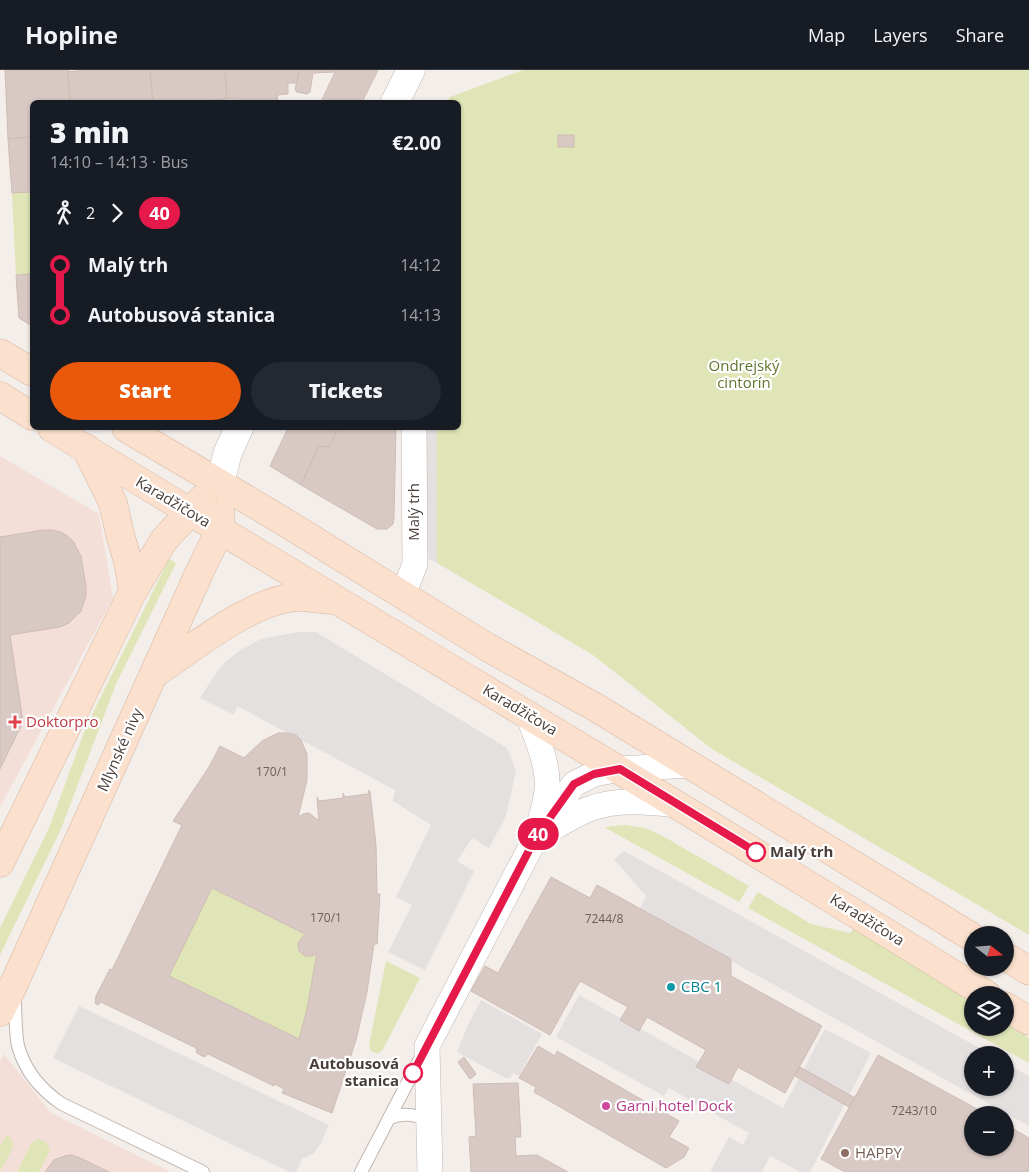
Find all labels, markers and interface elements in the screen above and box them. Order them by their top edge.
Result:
text: Hopline [25,18,118,51]
text: Map [808,23,845,47]
text: Layers [873,23,928,47]
text: Share [956,23,1004,47]
text: 3 min [50,113,130,151]
text: €2.00 [392,130,441,156]
text: 14:10 – 14:13 · Bus [50,151,188,173]
icon: walk [50,199,78,227]
icon: forward [103,199,131,227]
text: 40 [149,201,170,225]
text: 2 [86,202,95,224]
text: Malý trh [88,252,168,278]
text: 14:12 [400,254,441,276]
text: Autobusová stanica [88,302,275,328]
text: 14:13 [400,304,441,326]
park label: Ondrejský cintorín [709,355,780,392]
button: Start [50,362,241,420]
button: Tickets [251,362,441,420]
street label: Karadžičova [132,471,215,531]
street label: Malý trh [403,483,423,541]
street label: Karadžičova [479,679,562,739]
street label: Mlynské nivy [92,704,147,794]
place label: Doktorpro [26,711,99,731]
marker: Doktorpro [8,715,22,729]
house number: 170/1 [256,763,288,780]
line badge: 40 [516,818,560,850]
text: 40 [528,822,548,846]
place label: Malý trh [770,841,833,861]
marker: Malý trh [746,842,766,862]
street label: Karadžičova [827,888,908,950]
house number: 170/1 [310,909,342,926]
house number: 7244/8 [585,910,623,927]
north arrow [964,926,1014,976]
map controls [964,926,1014,1156]
place label: CBC 1 [681,976,722,996]
marker: CBC 1 [665,981,677,993]
button: layers [964,986,1014,1036]
button: + [964,1046,1014,1096]
place label: Autobusová stanica [309,1053,399,1090]
marker: Autobusová stanica [403,1063,423,1083]
place label: Garni hotel Dock [616,1095,733,1115]
marker: Garni hotel Dock [600,1100,612,1112]
house number: 7243/10 [891,1102,937,1119]
button: − [964,1106,1014,1156]
place label: HAPPY [855,1142,903,1162]
marker: HAPPY [839,1147,851,1159]

